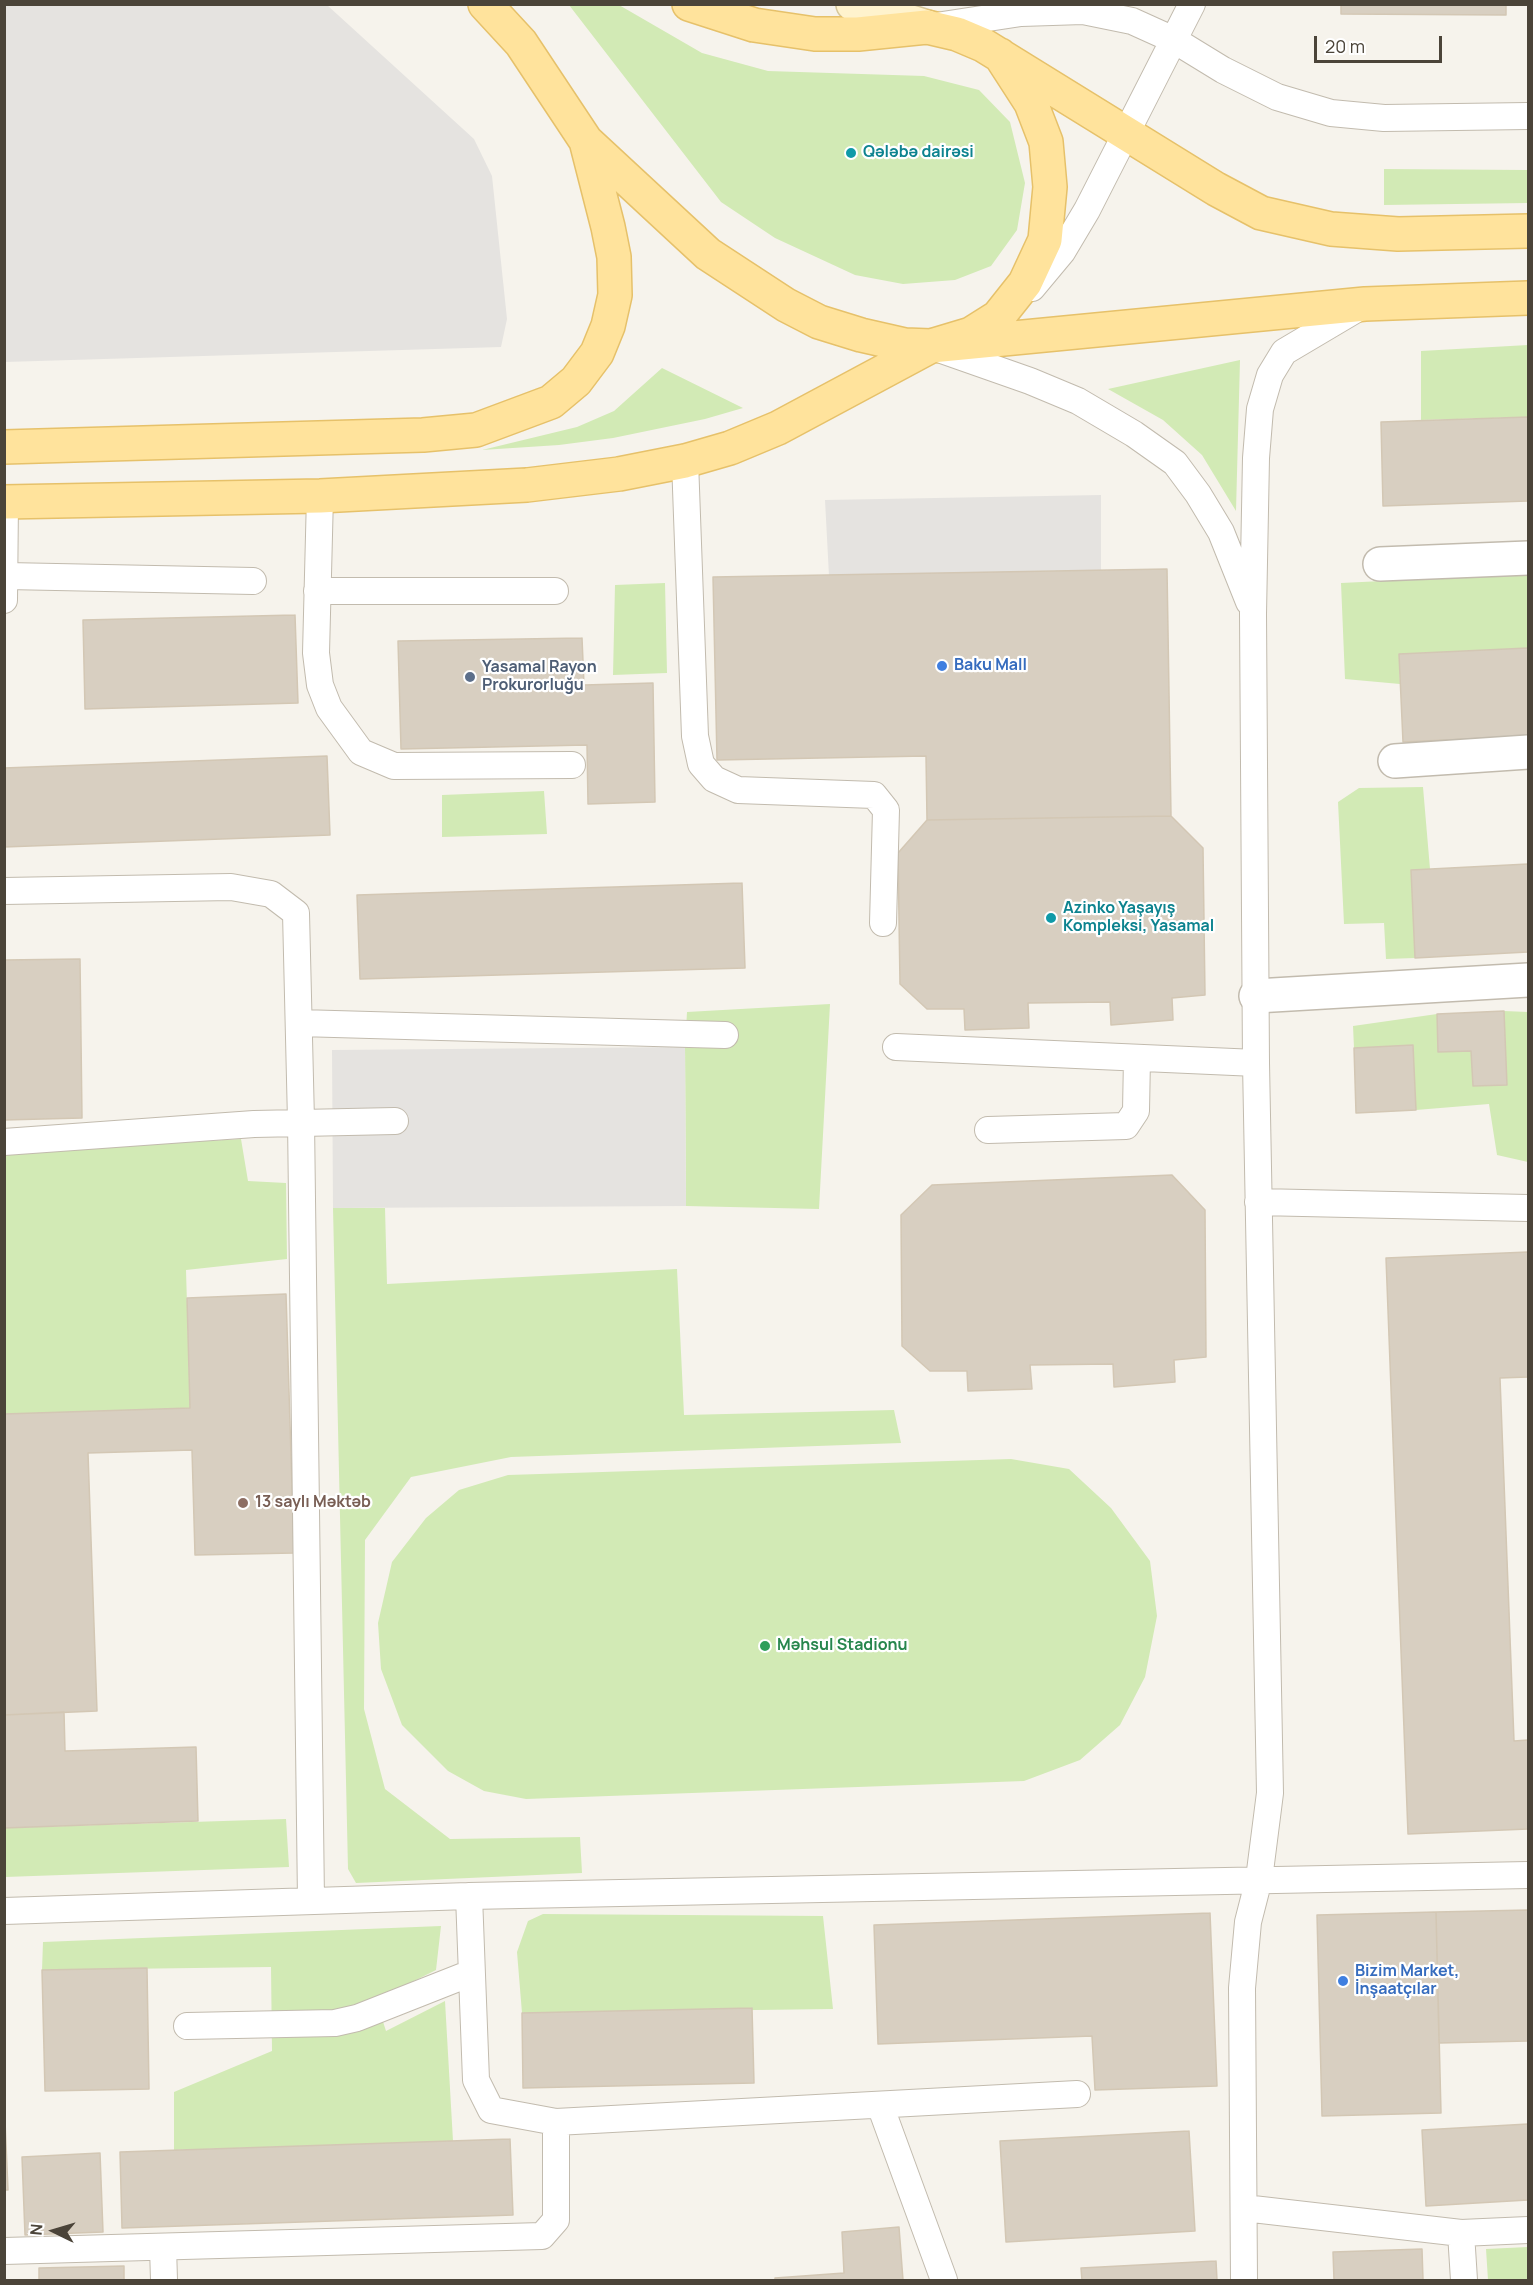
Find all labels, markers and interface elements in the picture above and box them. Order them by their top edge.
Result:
scale bar [1317,24,1444,62]
text: 20 m [1325,34,1365,58]
place label: Qələbə dairəsi [863,143,974,163]
marker: Qələbə dairəsi [844,146,858,160]
place label: Baku Mall [954,656,1027,676]
place label: Yasamal Rayon Prokurorluğu [482,658,597,696]
marker: Baku Mall [935,659,949,673]
marker: Yasamal Rayon Prokurorluğu [463,670,477,684]
place label: Azinko Yaşayış Kompleksi, Yasamal [1063,899,1214,937]
marker: Azinko Yaşayış Kompleksi, Yasamal [1044,911,1058,925]
place label: 13 saylı Məktəb [255,1493,371,1513]
marker: 13 saylı Məktəb [236,1496,250,1510]
place label: Məhsul Stadionu [777,1636,908,1656]
marker: Məhsul Stadionu [758,1639,772,1653]
place label: Bizim Market, İnşaatçılar [1355,1962,1459,2000]
marker: Bizim Market, İnşaatçılar [1336,1974,1350,1988]
north arrow [24,2201,84,2261]
text: N [25,2223,48,2236]

